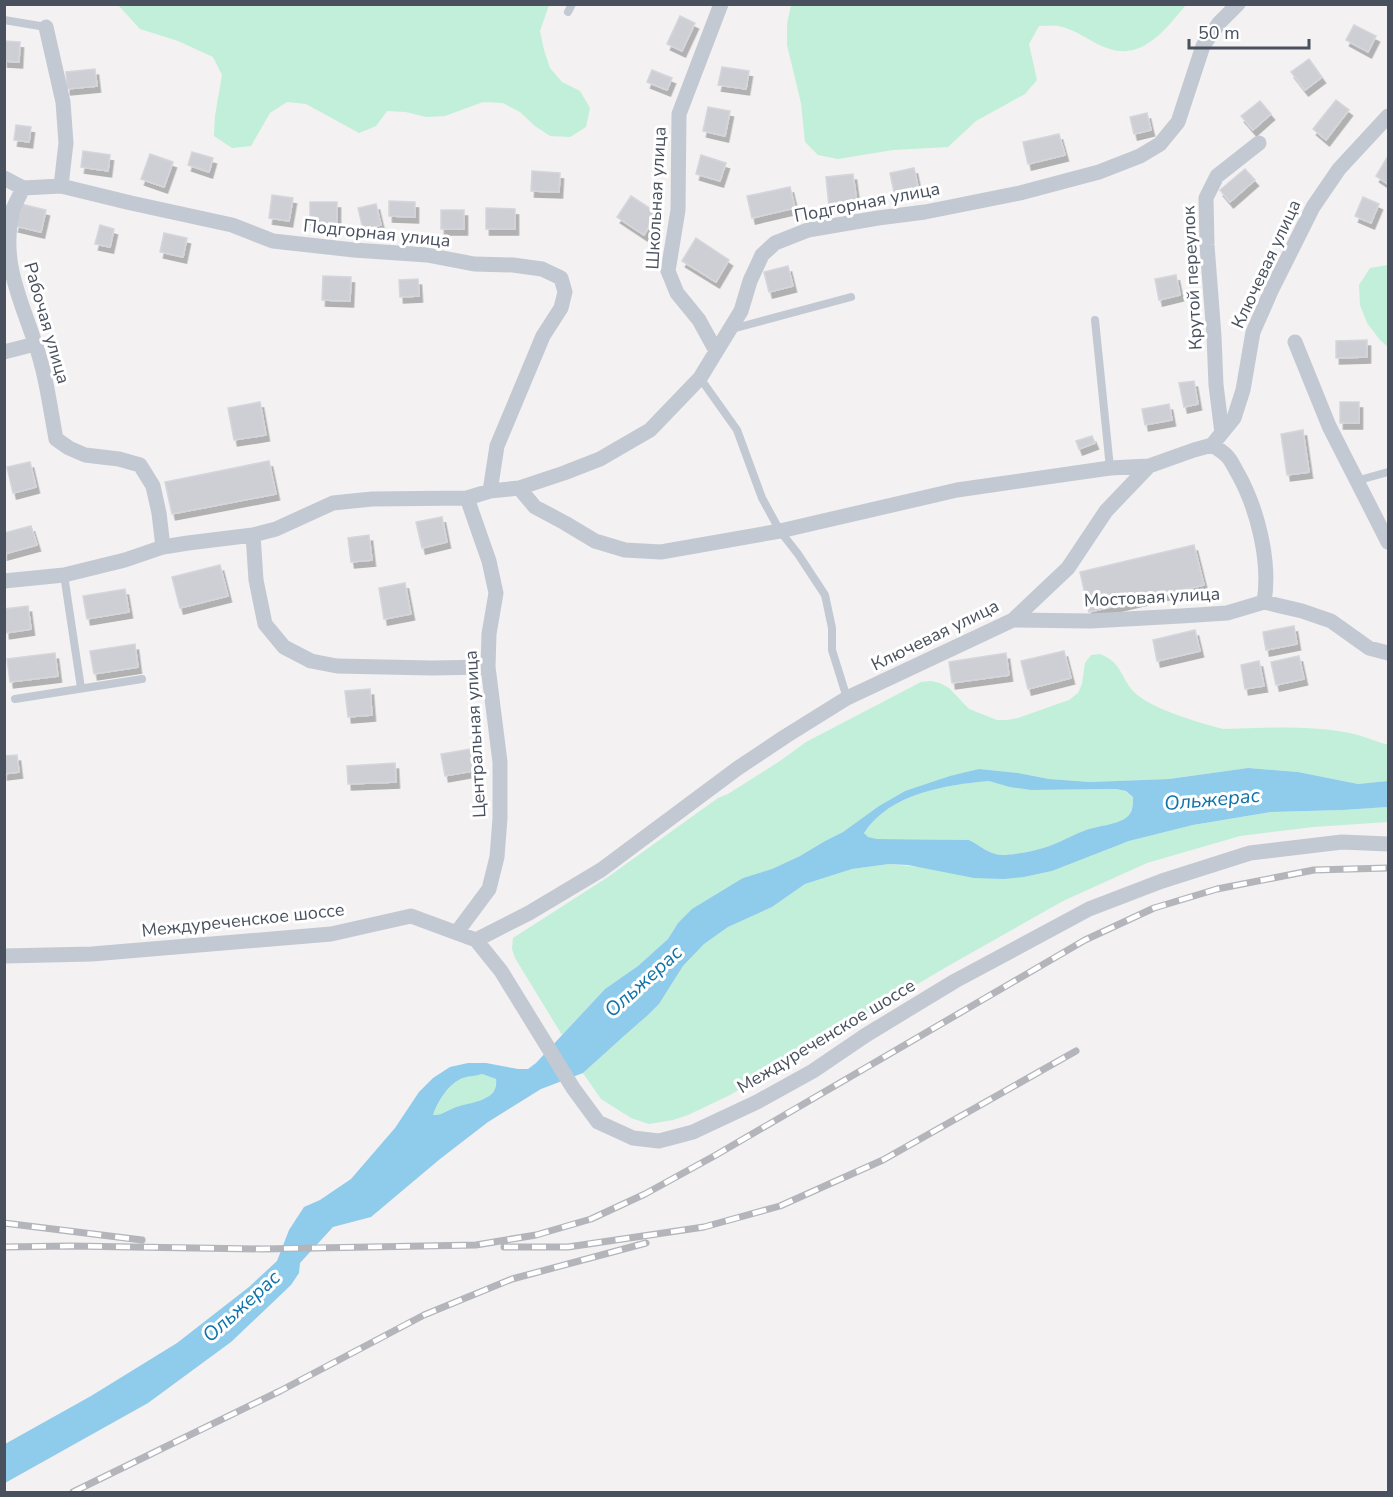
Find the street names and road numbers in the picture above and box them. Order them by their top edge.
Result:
street label: Школьная улица [640,126,672,270]
street label: Подгорная улица [792,176,942,228]
street label: Ключевая улица [1226,196,1306,332]
street label: Крутой переулок [1176,205,1208,351]
street label: Подгорная улица [302,213,452,253]
street label: Рабочая улица [18,259,76,387]
street label: Мостовая улица [1083,581,1221,613]
street label: Ключевая улица [867,594,1003,676]
street label: Центральная улица [459,650,491,818]
street label: Междуреченское шоссе [140,897,346,943]
street label: Междуреченское шоссе [732,973,920,1099]

